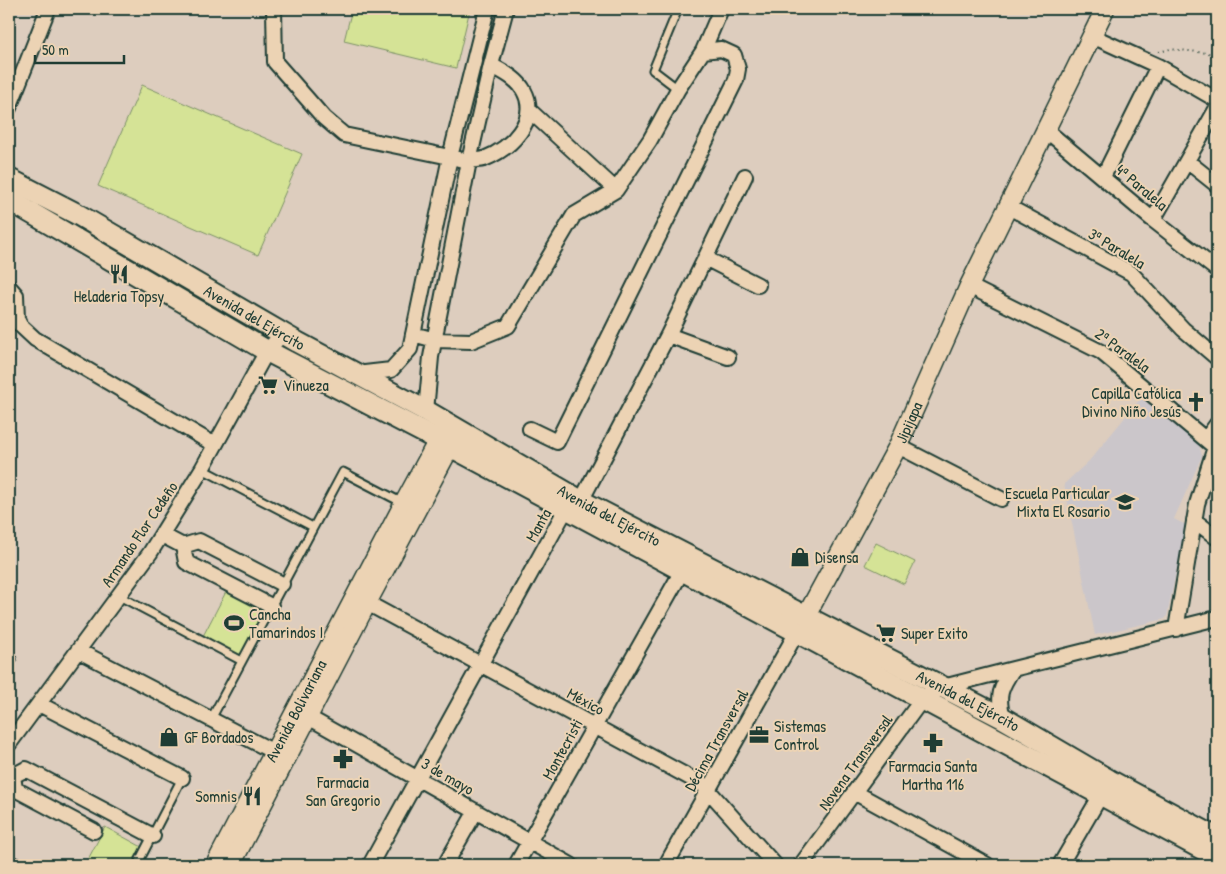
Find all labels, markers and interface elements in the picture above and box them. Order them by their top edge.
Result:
scale bar [35,32,124,64]
text: 50 m [42,39,69,60]
street label: 4ª Paralela [1111,159,1173,215]
street label: 3ª Paralela [1084,222,1150,274]
restaurant icon: Heladeria Topsy [108,263,130,285]
street label: Avenida del Ejército [200,279,309,356]
place label: Heladeria Topsy [74,285,164,307]
street label: 2ª Paralela [1091,322,1155,378]
supermarket icon: Vinueza [257,374,279,396]
place label: Vinueza [283,374,329,396]
place label: Capilla Católica Divino Niño Jesús [1082,382,1181,422]
church icon: Capilla Católica Divino Niño Jesús [1185,391,1207,413]
street label: Jipijapa [890,398,927,446]
street label: Armando Flor Cedeño [96,477,183,591]
street label: Avenida del Ejército [554,479,665,551]
place label: Escuela Particular Mixta El Rosario [1005,482,1111,522]
school or university icon: Escuela Particular Mixta El Rosario [1114,491,1136,513]
street label: Manta [520,504,556,546]
shop icon: Disensa [789,546,811,568]
place label: Disensa [815,546,858,568]
place label: Cancha Tamarindos I [249,603,323,643]
sports icon: Cancha Tamarindos I [223,612,245,634]
supermarket icon: Super Exito [875,622,897,644]
place label: Super Exito [901,622,968,644]
street label: Avenida Bolivariana [260,656,331,766]
street label: Avenida del Ejército [913,664,1024,737]
street label: México [563,682,609,720]
street label: Décima Transversal [679,684,753,795]
street label: Novena Transversal [813,709,898,815]
street label: Montecristi [536,715,588,783]
place label: Sistemas Control [774,715,826,755]
office icon: Sistemas Control [748,724,770,746]
shop icon: GF Bordados [158,726,180,748]
place label: GF Bordados [184,726,253,748]
pharmacy icon: Farmacia Santa Martha 116 [922,732,944,754]
pharmacy icon: Farmacia San Gregorio [332,748,354,770]
street label: 3 de mayo [418,752,479,800]
place label: Farmacia Santa Martha 116 [888,755,977,795]
place label: Farmacia San Gregorio [306,771,381,811]
place label: Somnis [195,785,237,807]
restaurant icon: Somnis [241,785,263,807]

